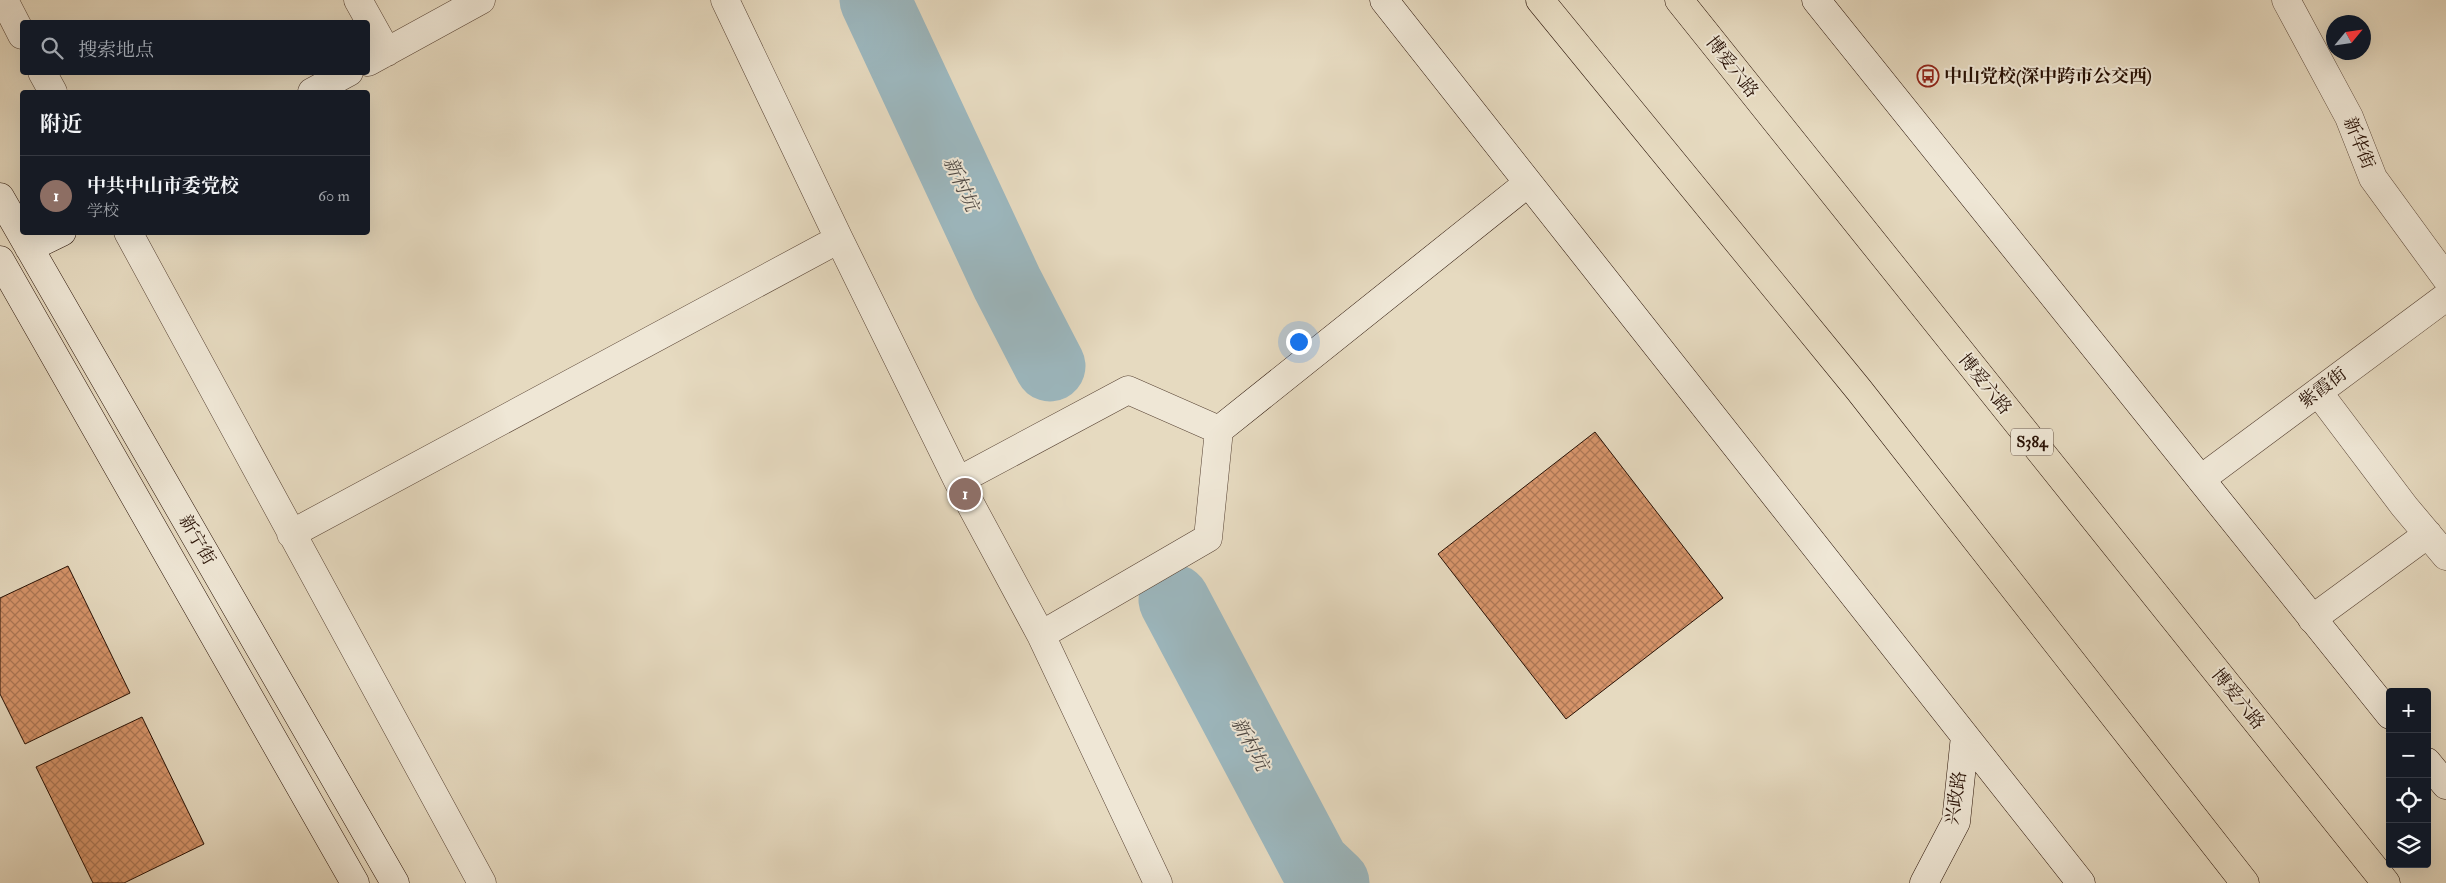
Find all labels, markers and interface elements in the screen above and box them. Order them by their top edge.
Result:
north arrow [2326,15,2371,60]
search box [20,20,370,75]
street label: 博爱六路 [1701,32,1763,102]
icon: search [38,34,66,62]
text: 搜索地点 [78,38,154,62]
bus stop icon: 中山党校(深中跨市公交西) [1916,64,1940,88]
place label: 中山党校(深中跨市公交西) [1944,65,2152,88]
text: 附近 [40,111,82,138]
street label: 新华街 [2338,114,2380,172]
water label: 新村坑 [938,153,985,218]
text: 中共中山市委党校 [87,174,239,198]
text: 1 [53,186,59,206]
text: 60 m [318,186,350,206]
text: 学校 [87,201,119,221]
your location [1286,329,1312,355]
street label: 博爱六路 [1953,349,2017,419]
street label: 紫霞街 [2295,363,2351,413]
road number: S384 [2011,428,2053,456]
pin: 1 [949,475,981,513]
street label: 新宁街 [174,511,220,569]
street label: 博爱六路 [2206,664,2270,734]
map controls [2386,688,2431,868]
button: + [2386,688,2431,733]
water label: 新村坑 [1226,713,1275,777]
button: − [2386,733,2431,778]
street label: 兴政路 [1940,770,1972,826]
button: locate [2386,778,2431,823]
button: layers [2386,823,2431,868]

